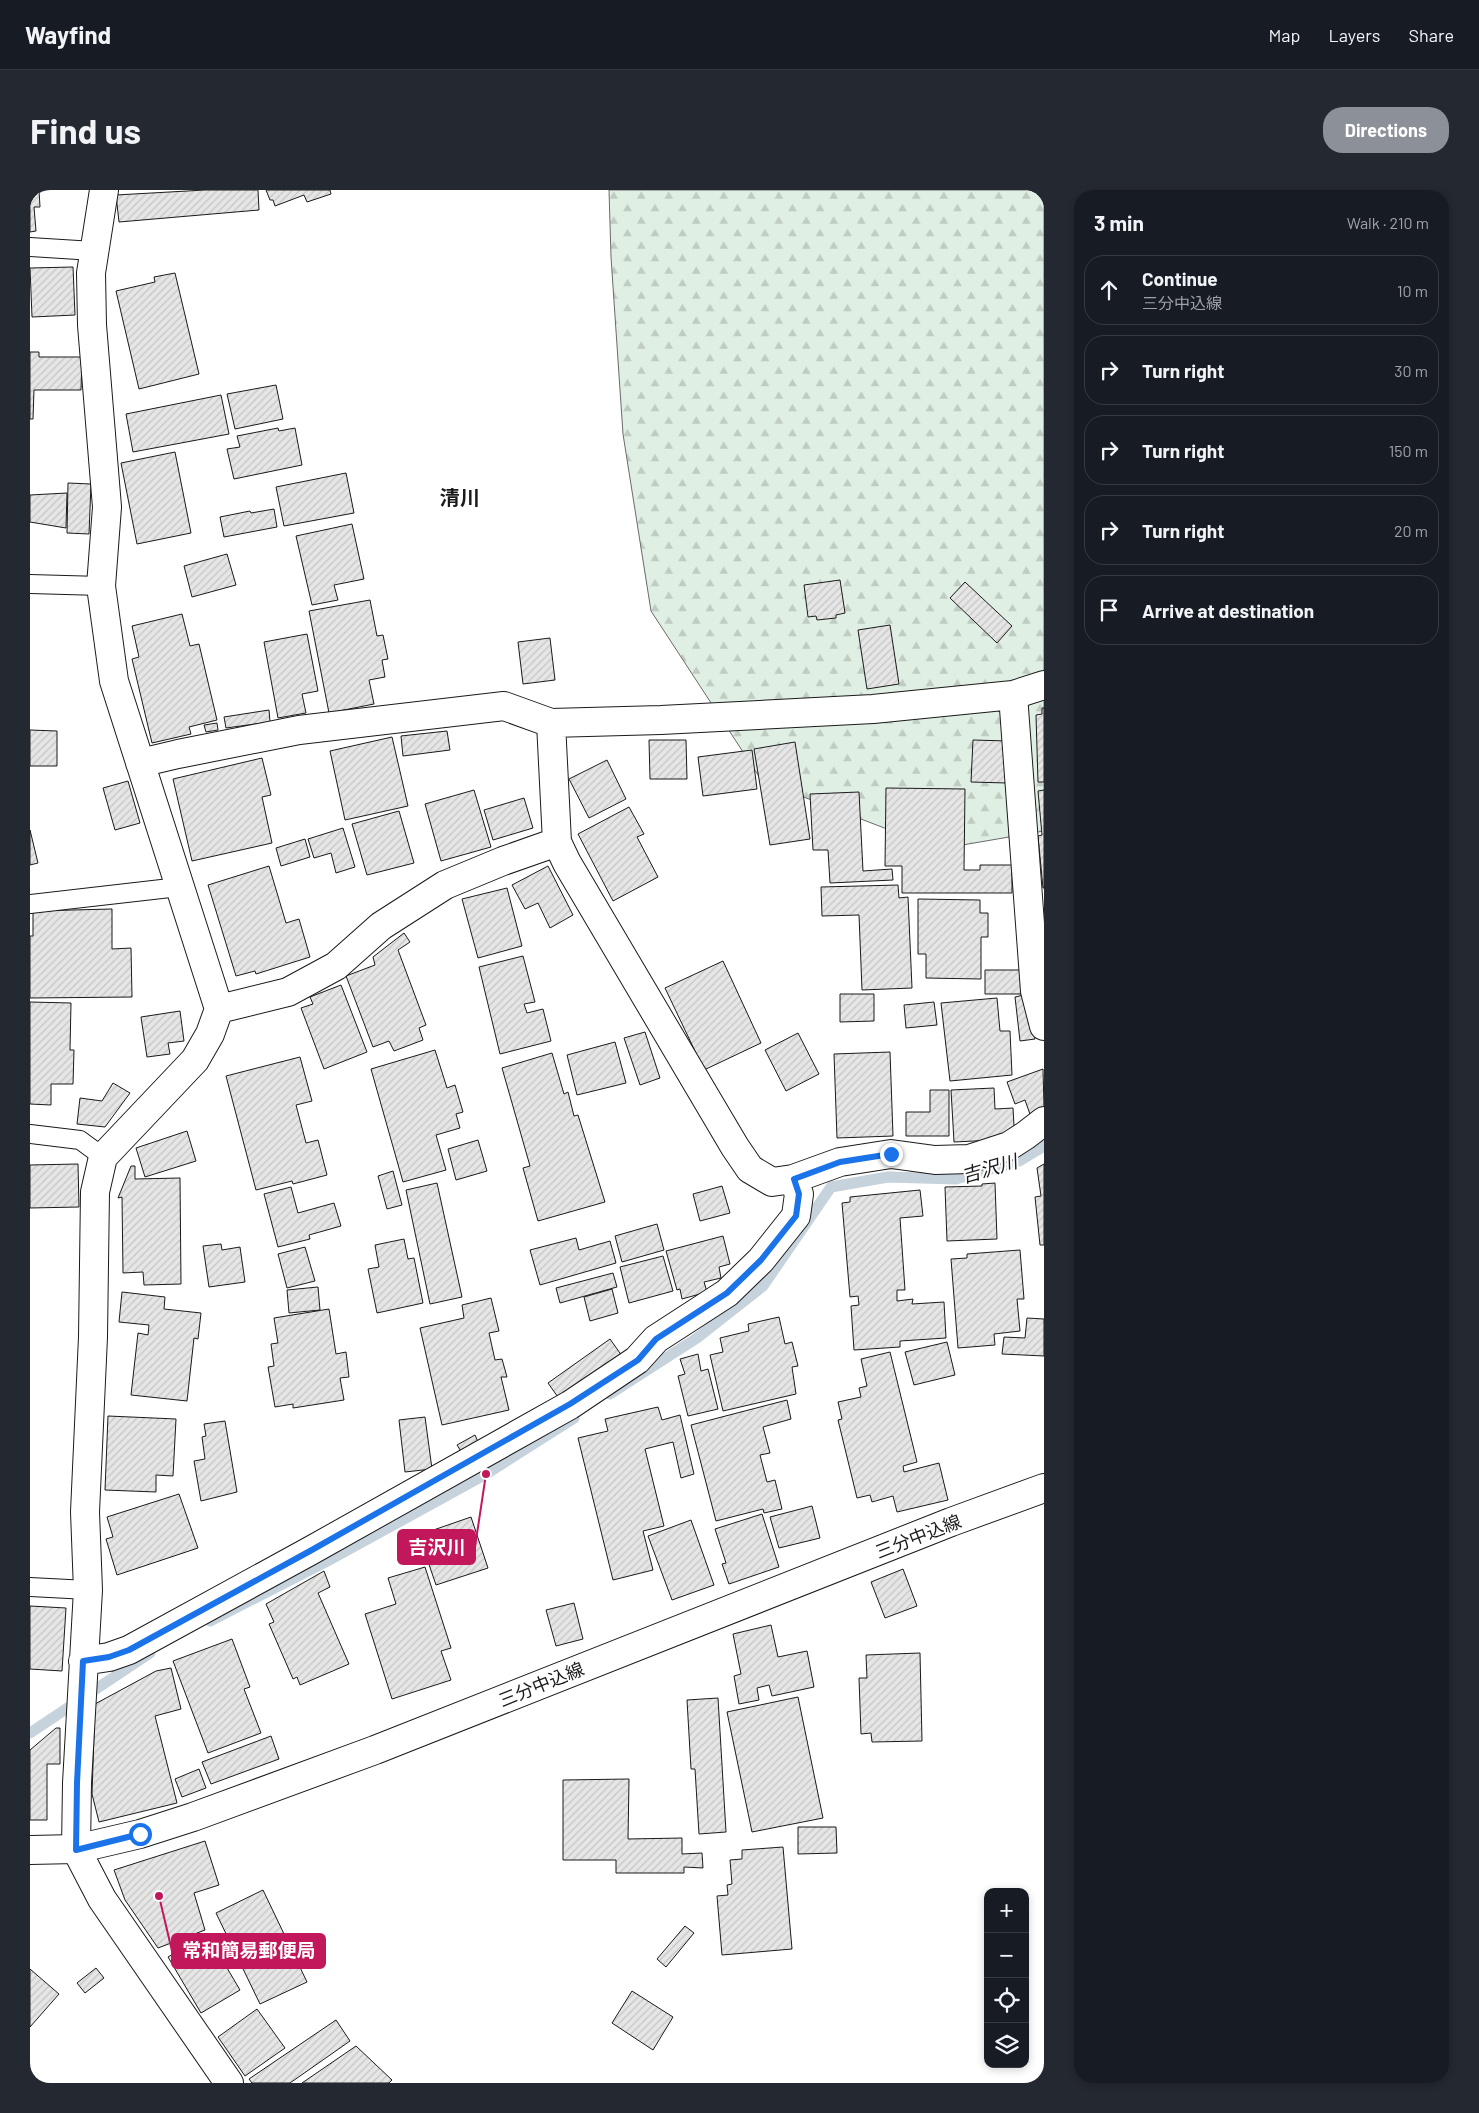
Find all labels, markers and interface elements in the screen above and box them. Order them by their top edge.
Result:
text: Wayfind [25,20,111,49]
text: Map [1268,24,1300,46]
text: Layers [1328,24,1381,46]
text: Share [1409,24,1454,46]
button: Directions [1323,107,1449,153]
text: Find us [30,109,141,151]
text: 3 min [1094,210,1144,235]
text: Walk · 210 m [1347,213,1429,232]
text: Continue [1142,267,1218,290]
icon: ahead [1095,276,1123,304]
text: 10 m [1397,281,1428,300]
text: 三分中込線 [1142,293,1222,312]
icon: right [1095,356,1123,384]
text: Turn right [1142,359,1224,382]
text: 30 m [1394,361,1428,380]
icon: right [1095,436,1123,464]
text: Turn right [1142,439,1224,462]
text: 150 m [1389,441,1428,460]
district label: 清川 [440,485,480,509]
icon: right [1095,516,1123,544]
text: Turn right [1142,519,1224,542]
text: 20 m [1394,521,1428,540]
icon: arrive [1095,596,1123,624]
text: Arrive at destination [1142,599,1314,622]
route end [880,1143,903,1166]
water label: 吉沢川 [958,1149,1021,1187]
street label: 三分中込線 [872,1510,964,1562]
callout: 吉沢川 [398,1530,475,1564]
text: 吉沢川 [408,1535,466,1558]
street label: 三分中込線 [495,1657,587,1711]
route start [129,1823,152,1846]
map controls [984,1888,1029,2068]
button: + [984,1888,1029,1933]
button: − [984,1933,1029,1978]
callout: 常和簡易郵便局 [172,1934,325,1968]
text: 常和簡易郵便局 [182,1938,316,1961]
button: locate [984,1978,1029,2023]
button: layers [984,2023,1029,2068]

